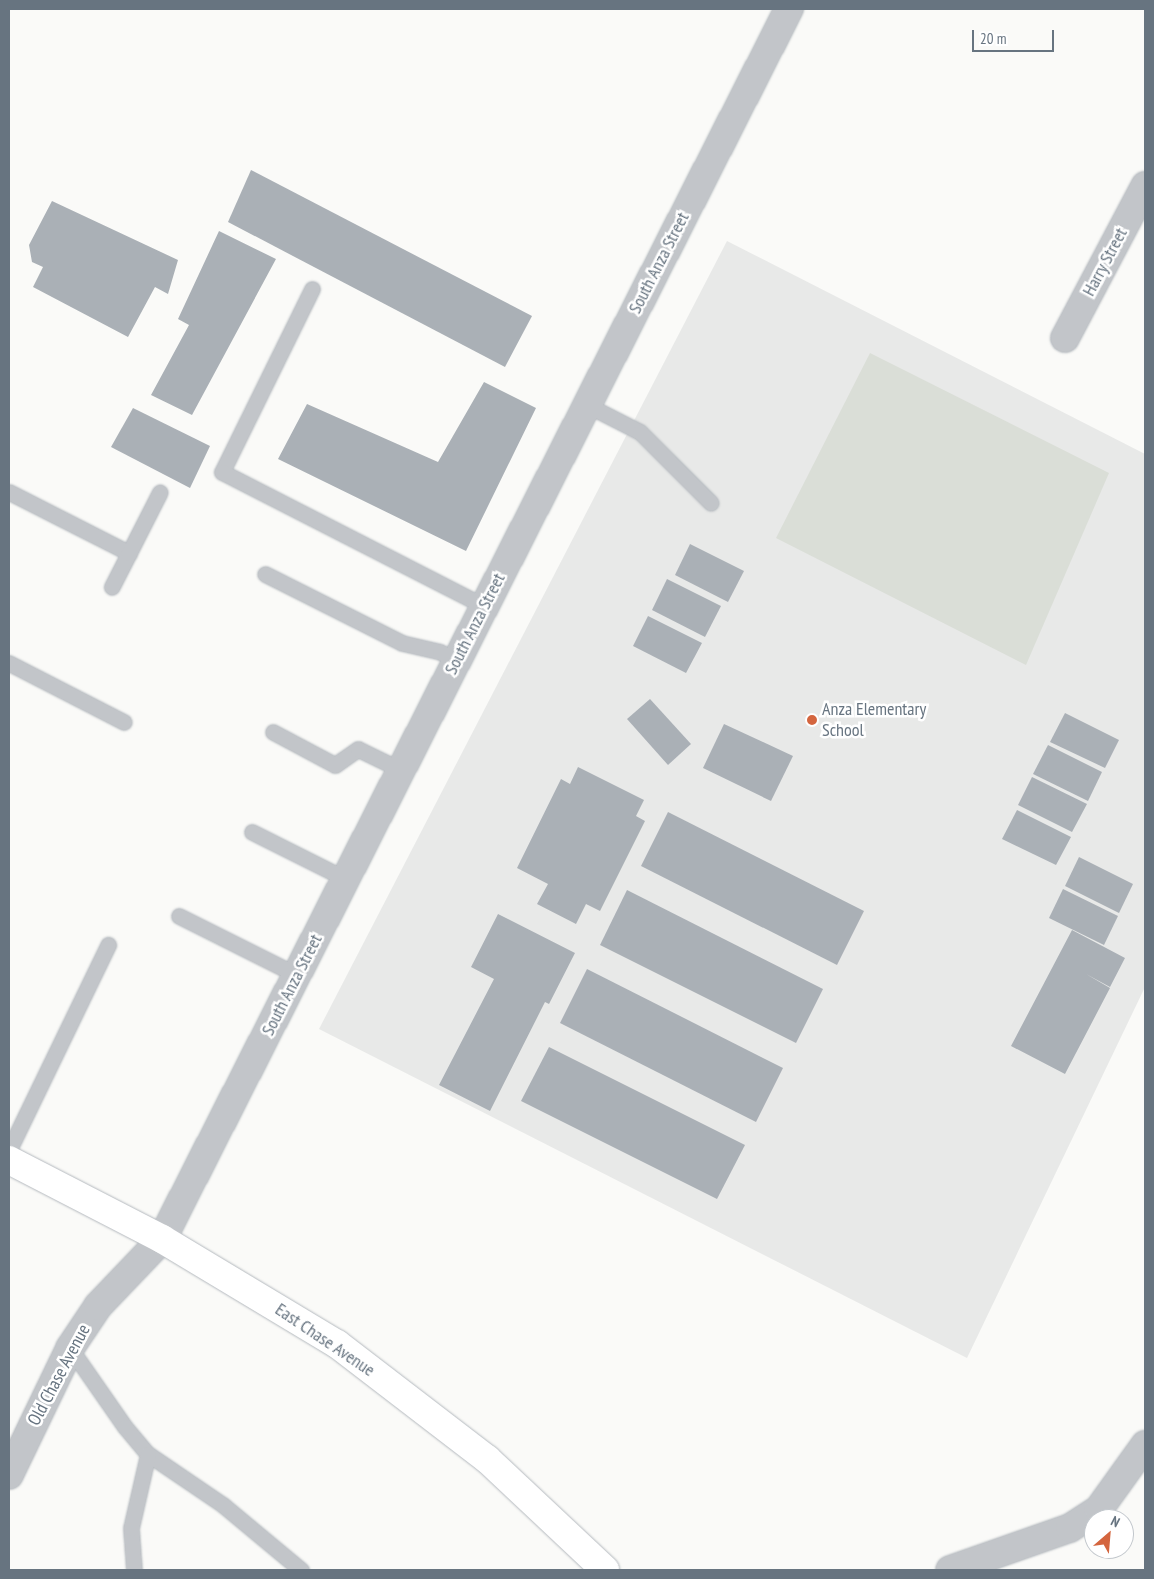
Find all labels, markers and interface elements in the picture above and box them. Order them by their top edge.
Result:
scale bar [974,20,1056,52]
text: 20 m [980,29,1006,48]
street label: South Anza Street [624,209,694,317]
street label: Harry Street [1078,224,1132,300]
street label: South Anza Street [440,570,510,678]
place label: Anza Elementary School [822,699,926,742]
marker: Anza Elementary School [806,714,818,726]
street label: South Anza Street [257,931,327,1039]
street label: East Chase Avenue [271,1299,379,1381]
street label: Old Chase Avenue [23,1321,95,1429]
north arrow [1084,1509,1134,1559]
text: N [1108,1512,1123,1531]

